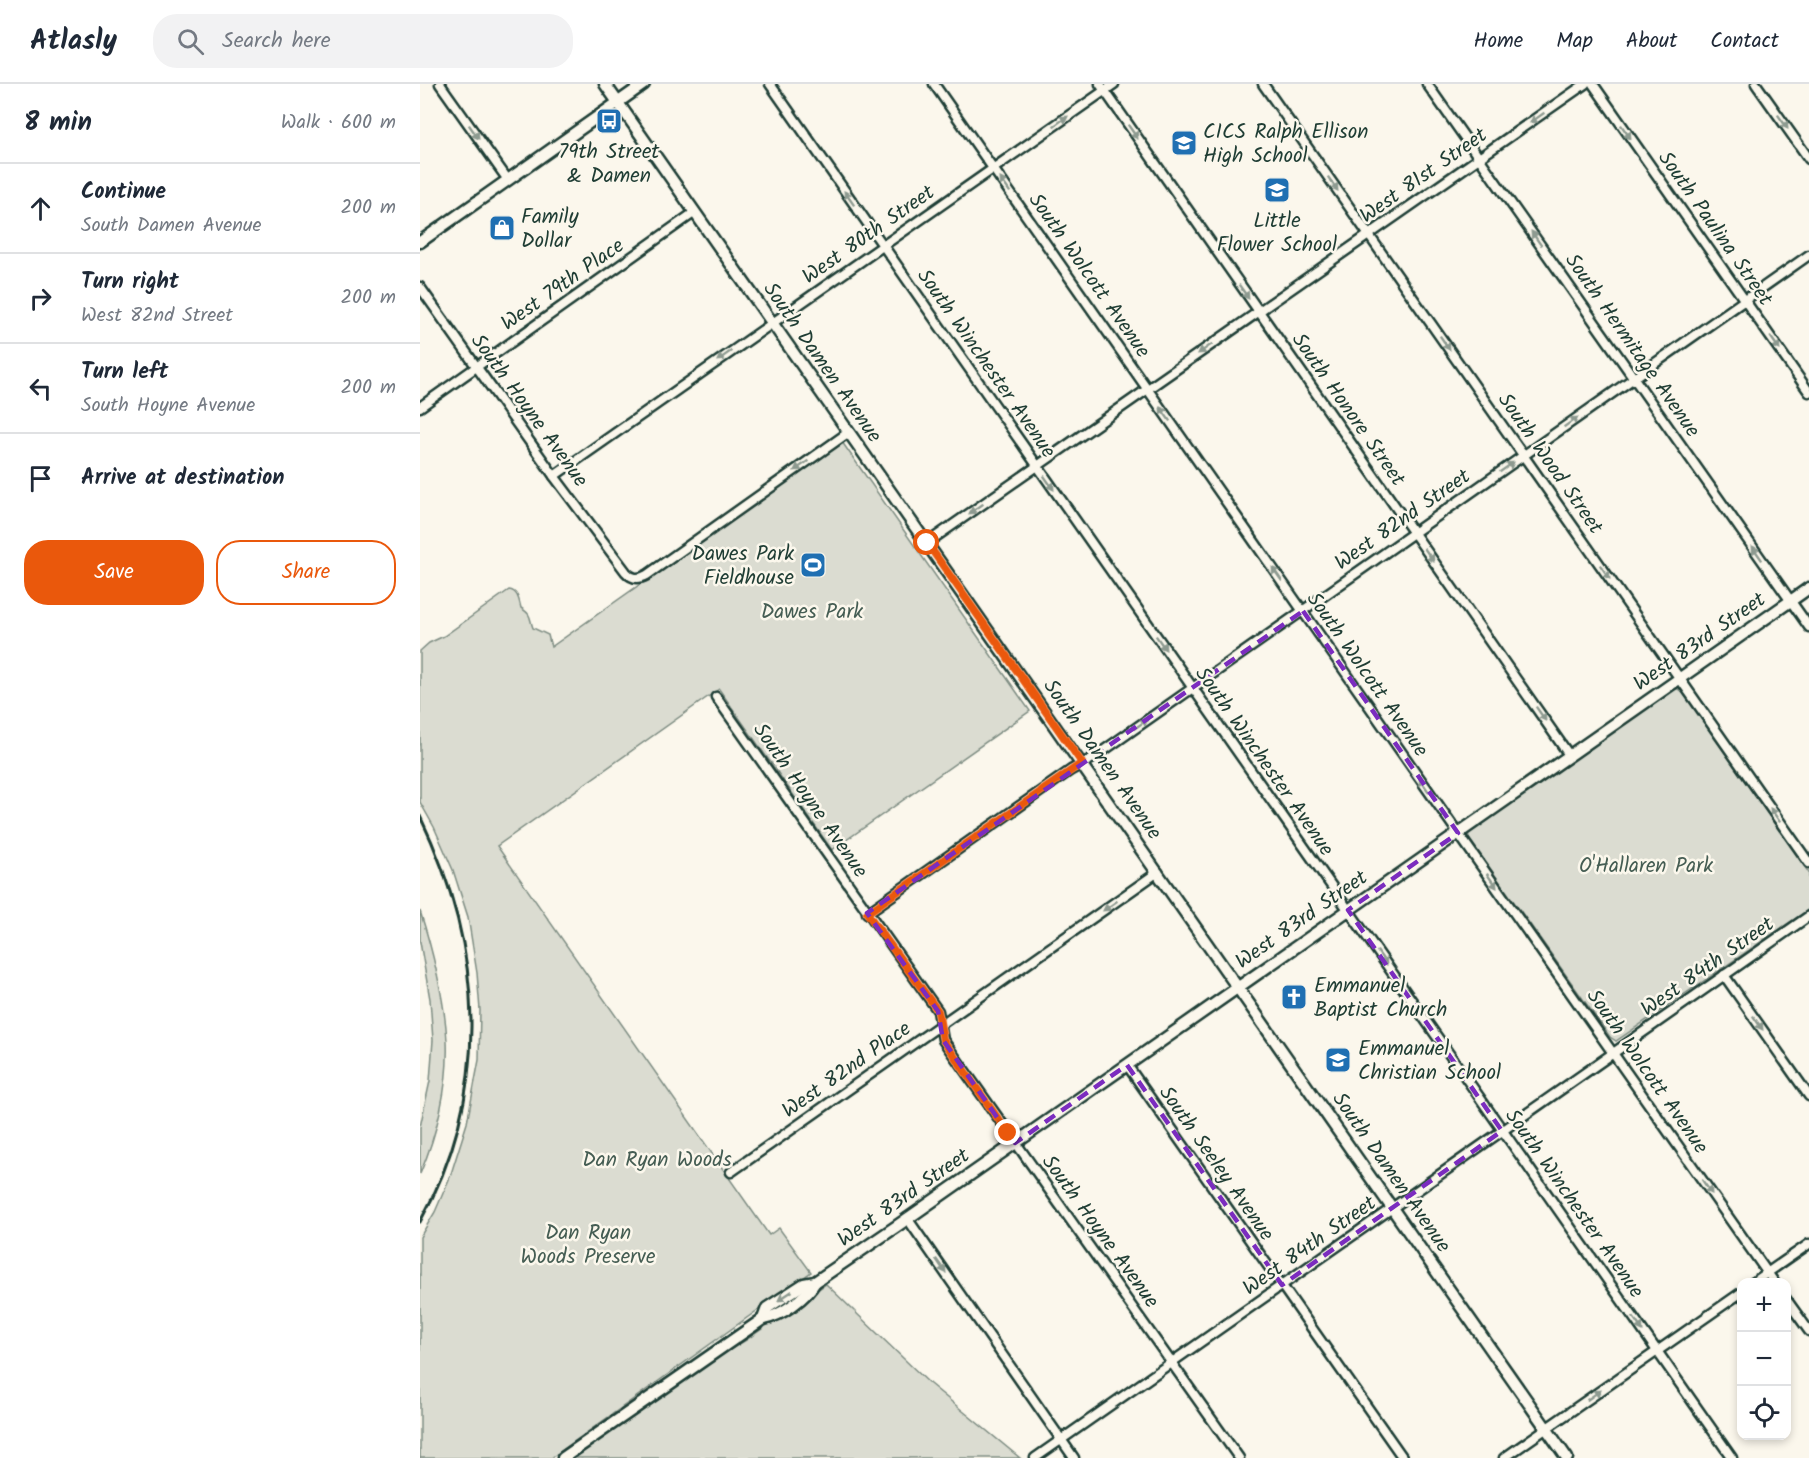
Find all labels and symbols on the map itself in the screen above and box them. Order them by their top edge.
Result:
bus stop icon: 79th Street & Damen [594,106,624,136]
one-way arrow [1529,112,1545,123]
one-way arrow [1776,114,1788,129]
one-way arrow [1053,115,1069,127]
place label: CICS Ralph Ellison High School [1203,116,1368,173]
street label: West 81st Street [1353,119,1495,233]
one-way arrow [468,123,480,139]
one-way arrow [1127,124,1138,140]
one-way arrow [1620,124,1632,139]
school or university icon: CICS Ralph Ellison High School [1169,128,1199,158]
place label: 79th Street & Damen [559,136,660,193]
street label: South Paulina Street [1649,145,1781,314]
school or university icon: Little Flower School [1262,175,1292,205]
one-way arrow [1327,175,1339,191]
street label: West 80th Street [796,177,943,293]
one-way arrow [999,178,1011,194]
street label: South Wolcott Avenue [1019,187,1159,366]
one-way arrow [843,190,855,206]
place label: Family Dollar [521,201,579,258]
place label: Little Flower School [1217,205,1337,262]
shop icon: Family Dollar [487,213,517,243]
street label: West 79th Place [494,230,632,340]
one-way arrow [1530,231,1542,247]
street label: South Hermitage Avenue [1556,247,1708,445]
street label: South Winchester Avenue [908,262,1064,466]
street label: South Damen Avenue [754,276,890,450]
one-way arrow [1238,284,1249,300]
street label: South Honore Street [1282,326,1414,494]
street label: South Hoyne Avenue [462,327,596,495]
one-way arrow [1439,335,1451,351]
one-way arrow [1769,335,1781,351]
one-way arrow [1197,343,1213,354]
one-way arrow [717,350,733,362]
street label: South Wood Street [1489,386,1611,542]
one-way arrow [1159,406,1171,422]
one-way arrow [1563,416,1579,428]
one-way arrow [794,460,810,472]
street label: West 82nd Street [1328,460,1478,580]
one-way arrow [1499,462,1515,473]
one-way arrow [1043,474,1055,490]
one-way arrow [969,503,985,515]
route start [913,529,939,555]
place label: Dawes Park Fieldhouse [692,538,795,595]
one-way arrow [1751,545,1763,561]
one-way arrow [1423,546,1435,562]
sports icon: Dawes Park Fieldhouse [798,550,828,580]
one-way arrow [1599,563,1611,579]
one-way arrow [1271,566,1283,582]
street label: West 83rd Street [1627,584,1774,700]
street label: South Wolcott Avenue [1297,586,1437,765]
park label: Dawes Park [761,596,863,629]
one-way arrow [1155,634,1167,650]
street label: South Winchester Avenue [1186,660,1342,864]
street label: South Damen Avenue [1034,673,1170,847]
one-way arrow [1535,706,1547,722]
street label: South Hoyne Avenue [744,716,876,886]
one-way arrow [1133,719,1149,730]
one-way arrow [1418,778,1430,794]
one-way arrow [1769,807,1781,823]
park label: O'Hallaren Park [1579,850,1713,883]
street label: West 83rd Street [1229,862,1376,978]
one-way arrow [1486,873,1497,889]
one-way arrow [1102,900,1118,912]
street label: West 84th Street [1634,908,1782,1026]
one-way arrow [1376,949,1388,965]
place label: Emmanuel Baptist Church [1314,970,1447,1027]
church icon: Emmanuel Baptist Church [1279,982,1309,1012]
street label: South Wolcott Avenue [1577,983,1717,1162]
street label: West 82nd Place [775,1013,919,1127]
one-way arrow [1752,1015,1764,1031]
place label: Emmanuel Christian School [1358,1033,1501,1090]
school or university icon: Emmanuel Christian School [1323,1045,1353,1075]
street label: South Seeley Avenue [1150,1079,1282,1249]
street label: South Damen Avenue [1323,1086,1459,1260]
street label: South Winchester Avenue [1496,1102,1652,1306]
route end [994,1119,1020,1145]
street label: West 83rd Street [831,1140,978,1256]
park label: Dan Ryan Woods [582,1144,732,1177]
street label: South Hoyne Avenue [1033,1148,1167,1316]
one-way arrow [1701,1179,1712,1195]
street label: West 84th Street [1236,1187,1384,1305]
park label: Dan Ryan Woods Preserve [521,1217,656,1274]
one-way arrow [935,1258,947,1274]
one-way arrow [778,1290,794,1302]
one-way arrow [1632,1316,1643,1332]
one-way arrow [1586,1389,1602,1401]

